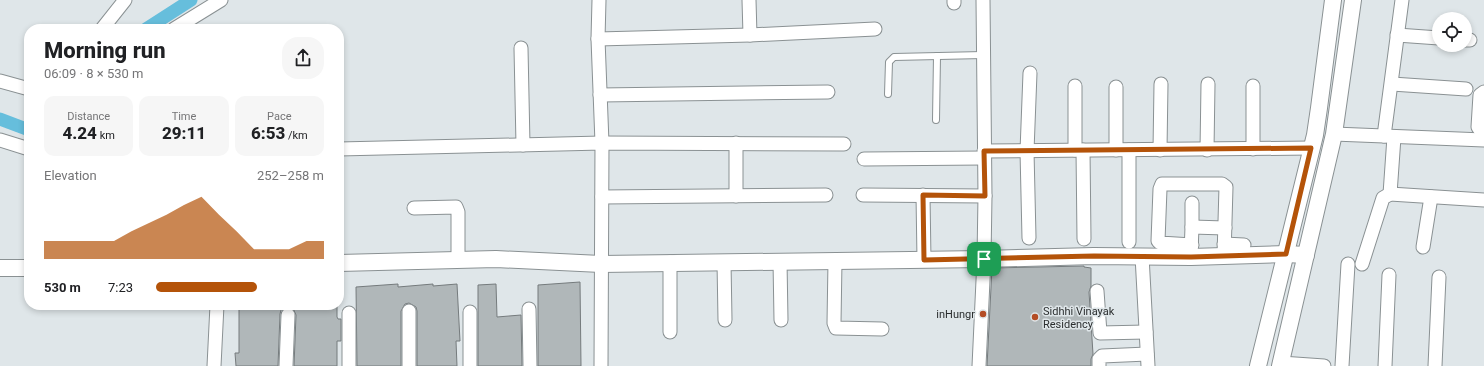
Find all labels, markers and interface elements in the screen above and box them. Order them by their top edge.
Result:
map controls [1432,12,1472,52]
button: locate [1432,12,1472,52]
button: share [282,37,324,79]
text: Morning run [44,38,166,63]
text: 06:09 · 8 × 530 m [44,66,143,81]
text: Distance [67,110,110,123]
text: Time [172,110,196,123]
text: Pace [267,110,292,123]
text: 4.24 [62,123,97,143]
text: 29:11 [162,123,206,143]
text: 6:53 [251,123,285,143]
text: km [97,129,115,142]
text: /km [285,129,308,142]
text: Elevation [44,168,97,183]
text: 252–258 m [257,168,324,183]
pin [967,242,1001,276]
icon: arrive [973,248,995,270]
text: 530 m [44,280,81,295]
text: 7:23 [108,280,133,295]
place label: Sidhhi Vinayak Residency [1043,305,1115,331]
place label: inHungr [936,308,975,321]
marker: inHungr [978,309,988,319]
marker: Sidhhi Vinayak Residency [1030,312,1040,322]

